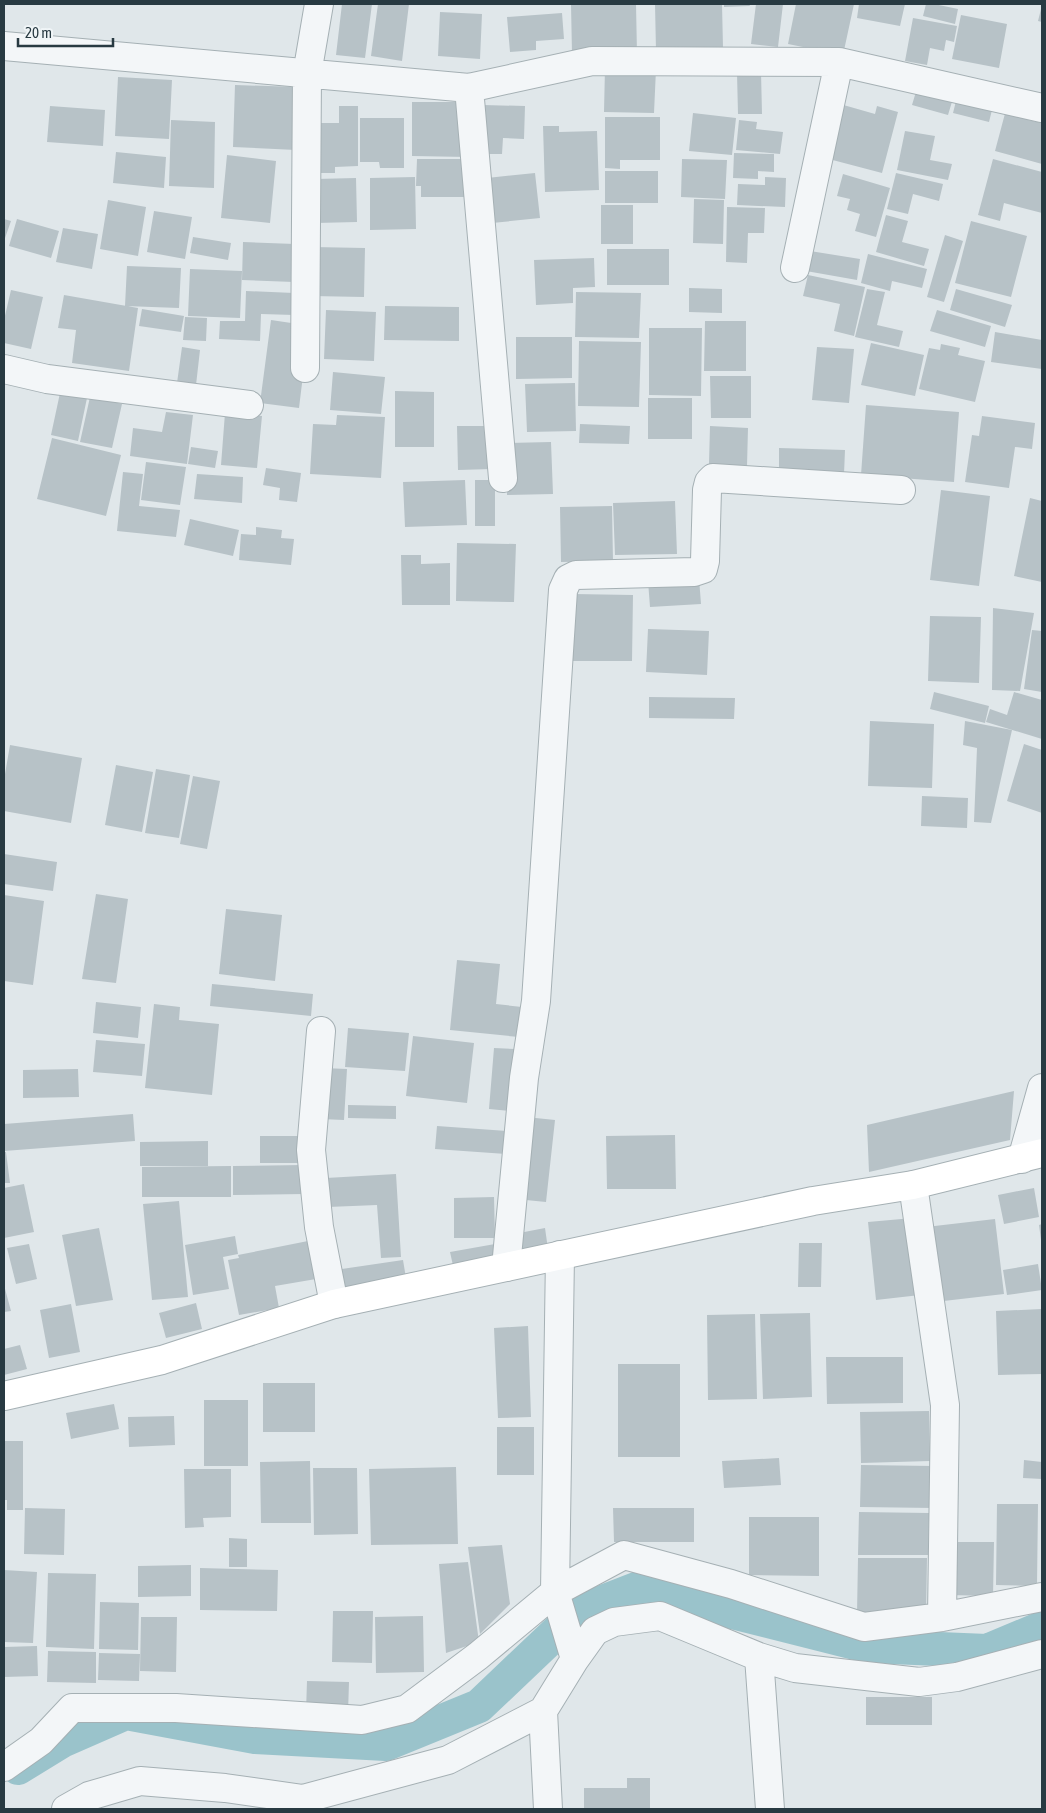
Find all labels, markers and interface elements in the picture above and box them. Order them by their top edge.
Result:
scale bar [18,15,112,47]
text: 20 m [25,24,52,41]

